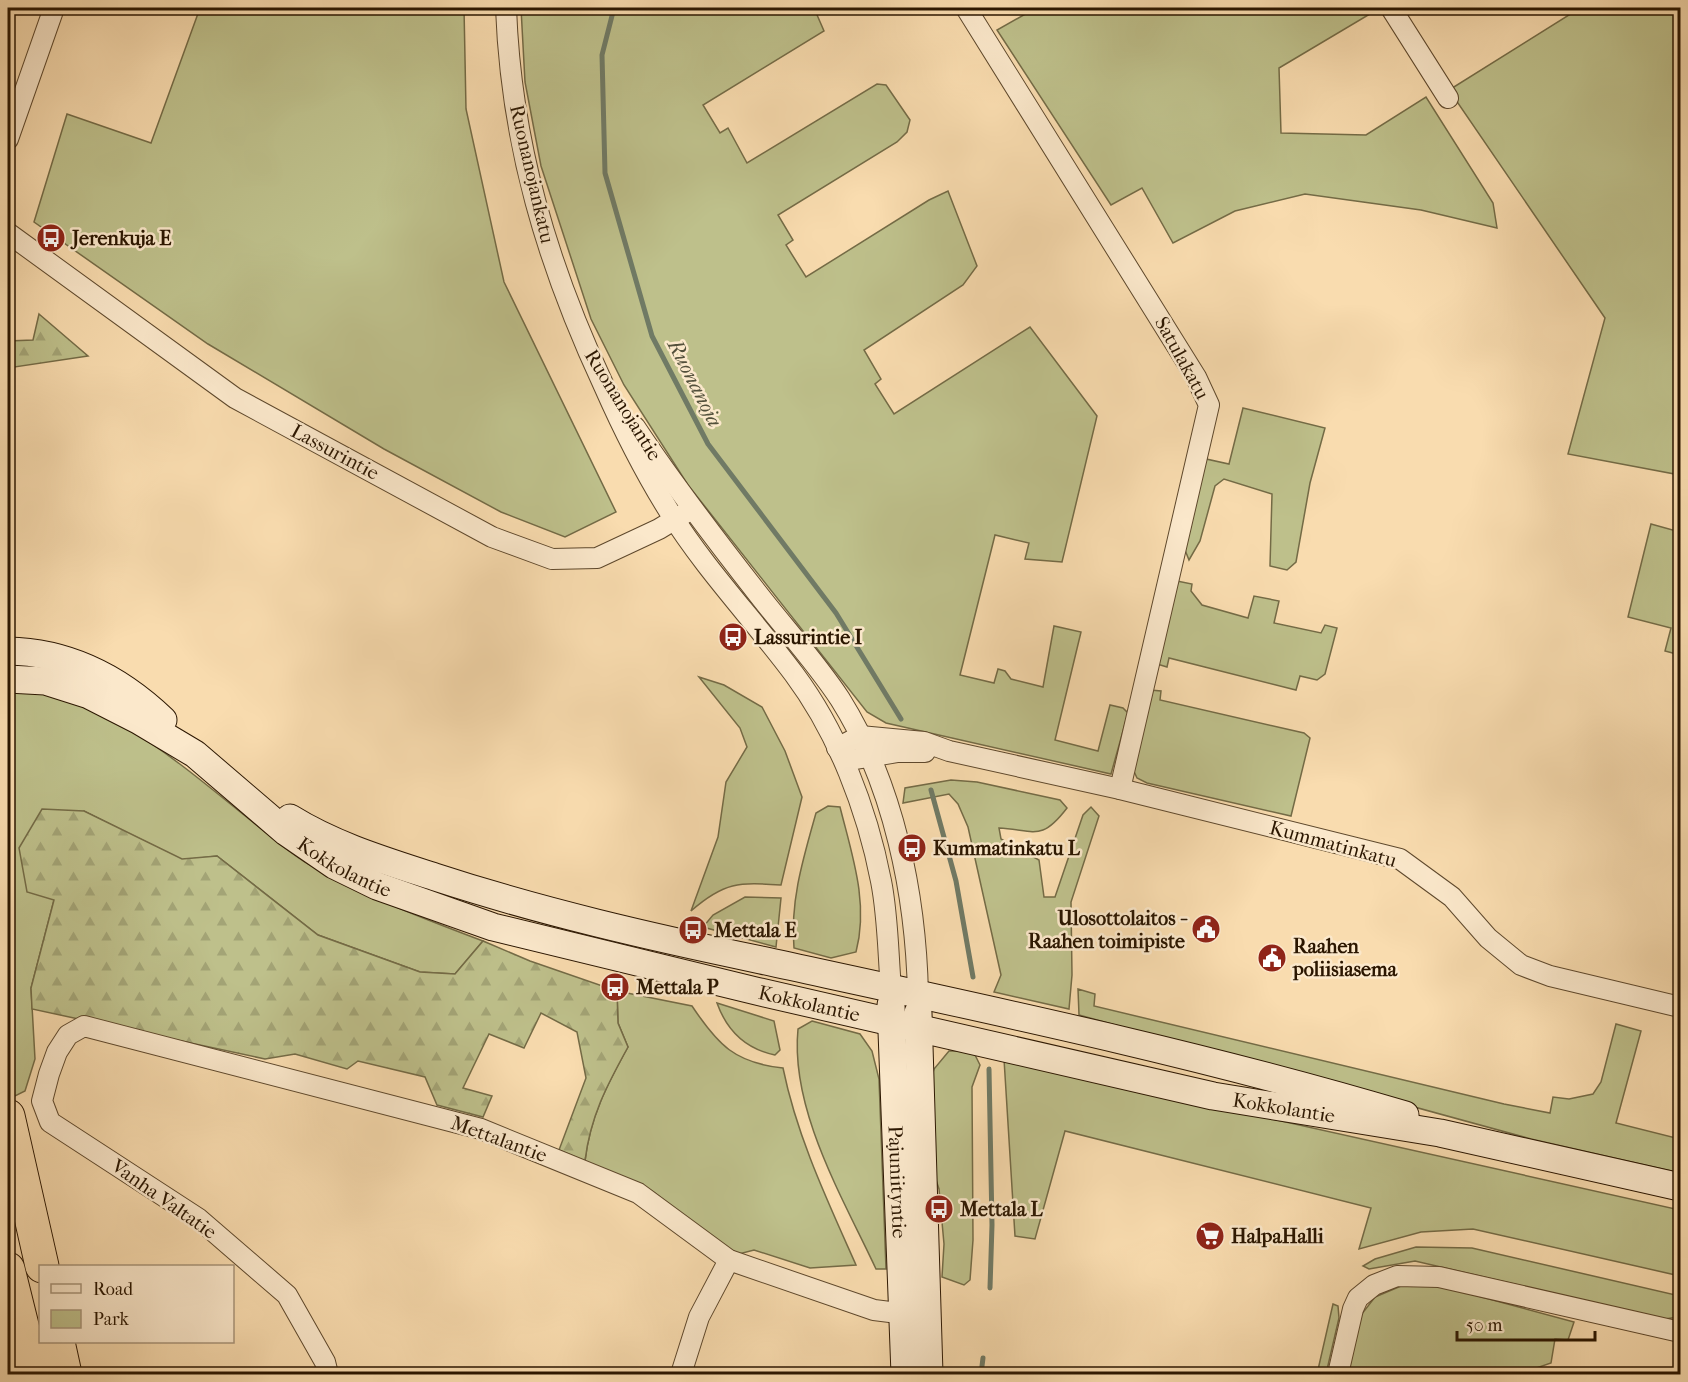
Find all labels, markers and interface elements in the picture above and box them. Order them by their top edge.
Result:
street label: Ruonanojankatu [505,102,559,246]
bus stop icon: Jerenkuja E [35,222,67,254]
place label: Jerenkuja E [70,227,171,250]
street label: Satulakatu [1150,313,1214,404]
water label: Ruonanoja [662,333,727,431]
street label: Ruonanojantie [580,345,666,465]
street label: Lassurintie [287,419,383,485]
bus stop icon: Lassurintie I [717,621,749,653]
place label: Lassurintie I [754,626,862,649]
street label: Kummatinkatu [1267,816,1400,872]
street label: Kokkolantie [293,832,394,902]
bus stop icon: Kummatinkatu L [896,832,928,864]
place label: Kummatinkatu L [933,837,1081,860]
place label: Ulosottolaitos - Raahen toimipiste [1028,907,1188,953]
public building icon: Ulosottolaitos - Raahen toimipiste [1190,913,1222,945]
bus stop icon: Mettala E [677,914,709,946]
place label: Mettala E [713,919,797,942]
place label: Raahen poliisiasema [1292,935,1398,981]
public building icon: Raahen poliisiasema [1256,942,1288,974]
bus stop icon: Mettala P [599,971,631,1003]
place label: Mettala P [635,976,719,999]
street label: Kokkolantie [756,980,862,1026]
street label: Kokkolantie [1231,1088,1337,1127]
street label: Mettalantie [448,1111,550,1167]
street label: Pajuniityntie [884,1125,911,1239]
street label: Vanha Valtatie [106,1154,221,1244]
bus stop icon: Mettala L [923,1193,955,1225]
place label: Mettala L [959,1198,1044,1221]
supermarket icon: HalpaHalli [1194,1220,1226,1252]
place label: HalpaHalli [1231,1225,1325,1248]
legend [39,1265,234,1343]
text: Road [93,1279,133,1300]
scale bar [1457,1304,1595,1342]
text: Park [93,1309,130,1330]
text: 50 m [1466,1315,1503,1336]

